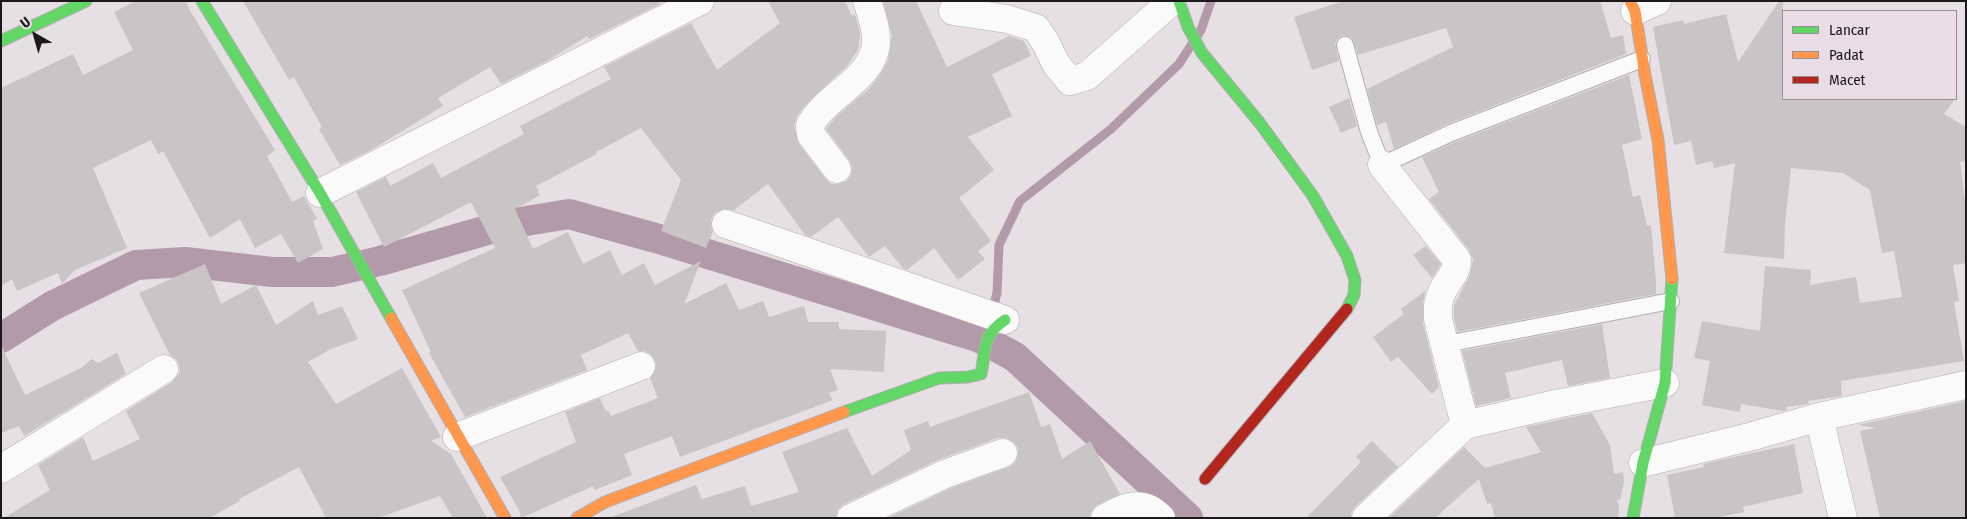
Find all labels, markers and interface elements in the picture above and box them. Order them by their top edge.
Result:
north arrow [10,10,60,60]
legend [1782,10,1957,100]
text: U [17,14,34,32]
text: Lancar [1829,21,1870,39]
text: Padat [1829,46,1864,64]
text: Macet [1829,71,1865,89]

